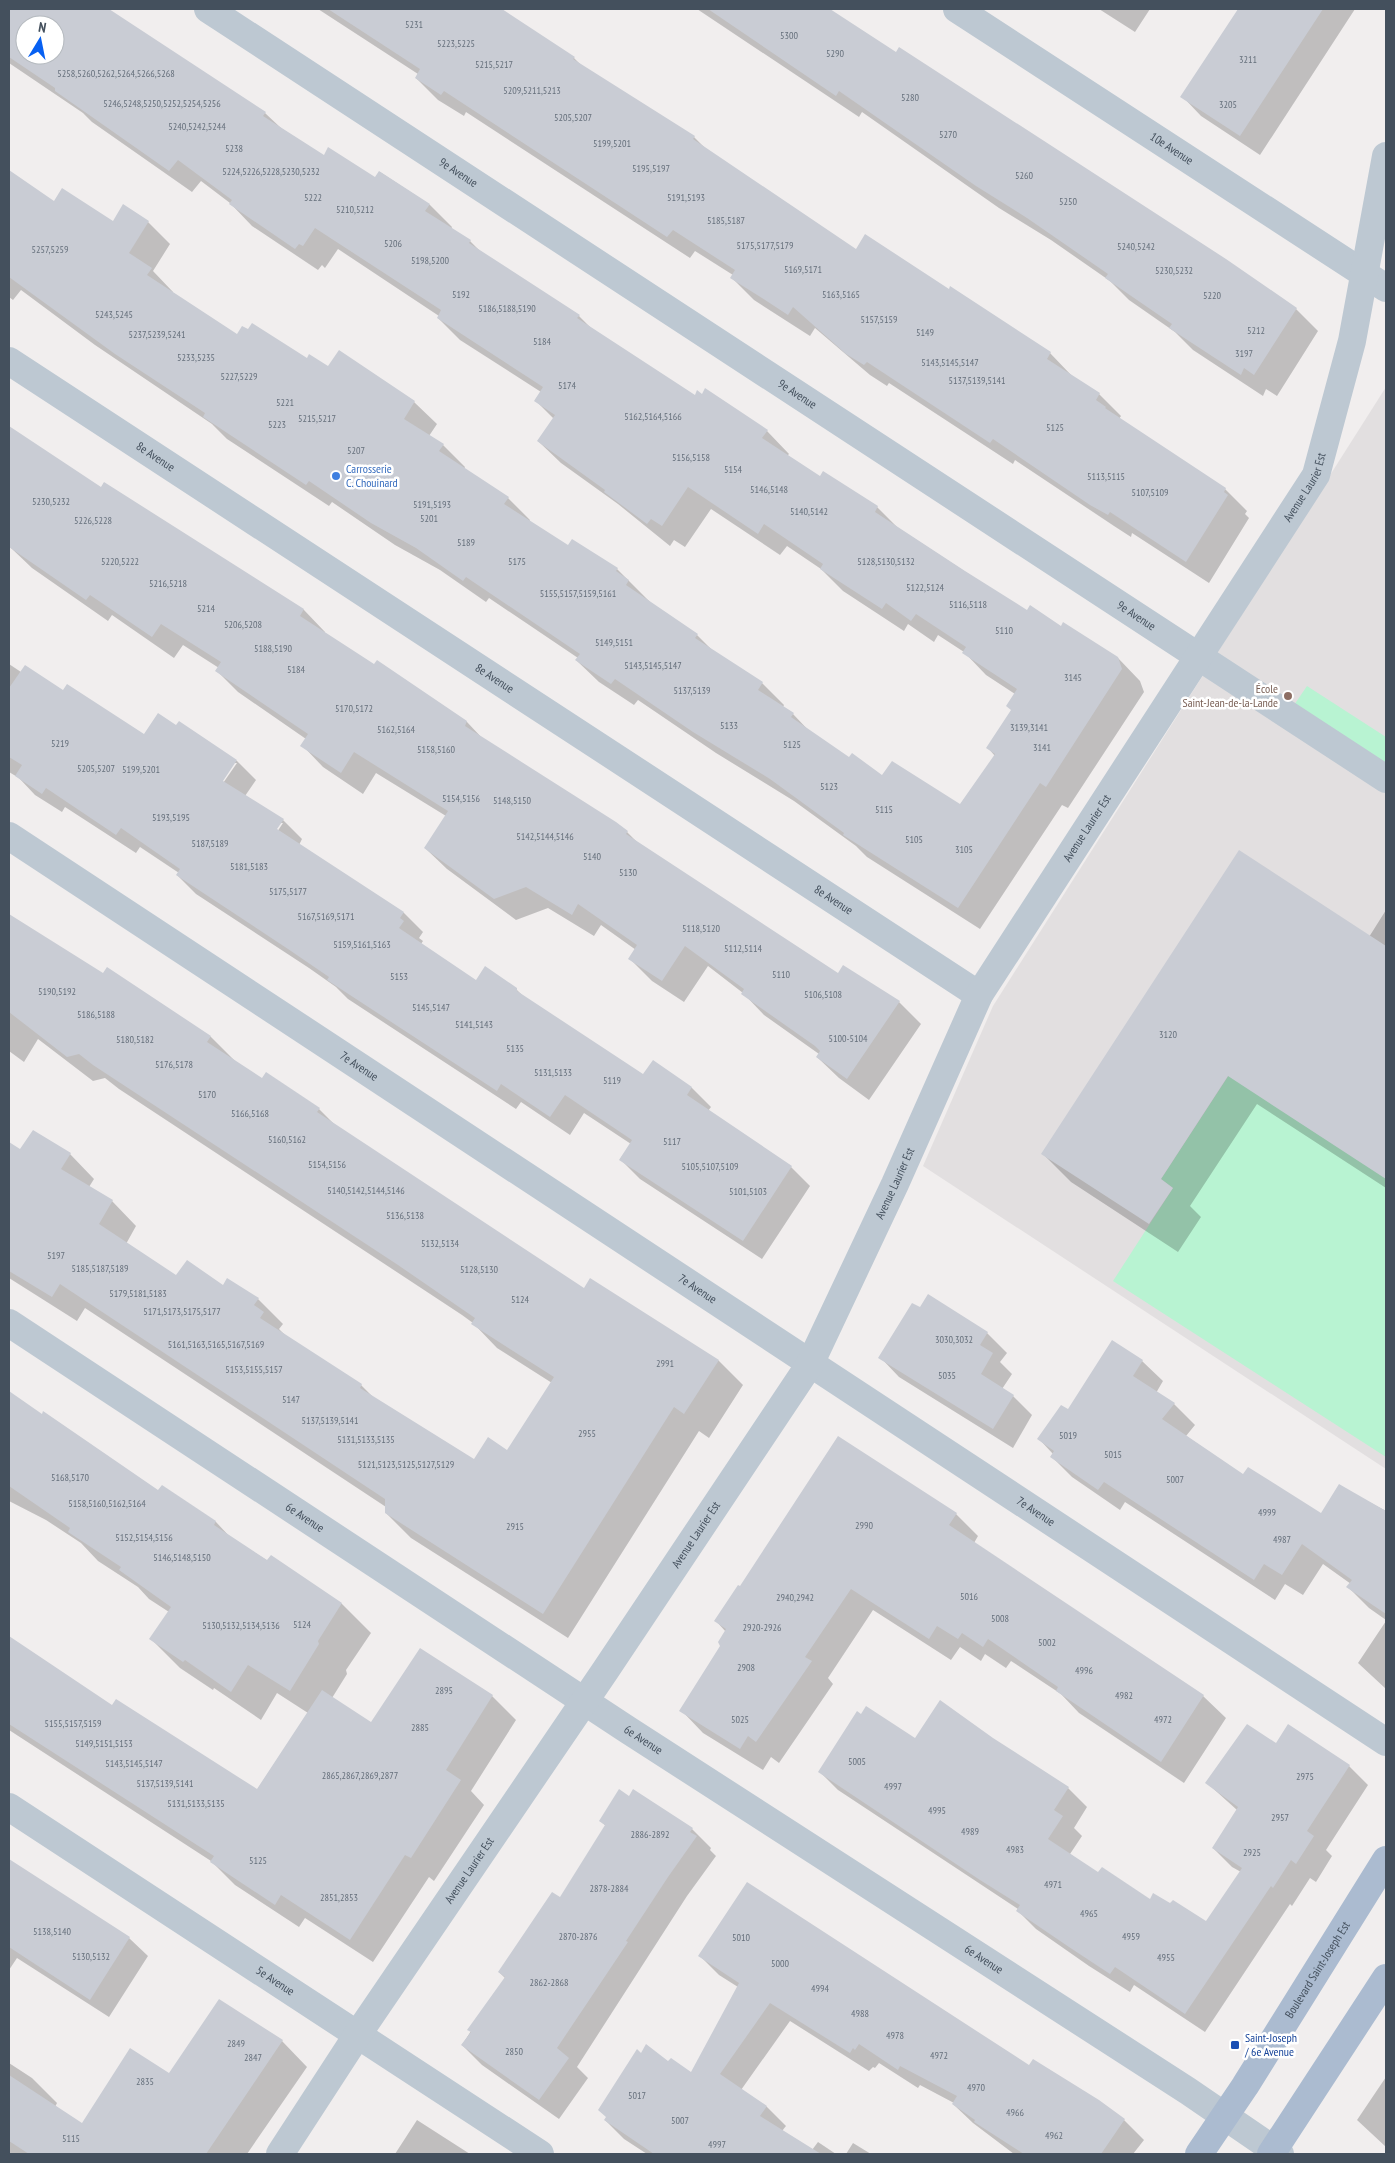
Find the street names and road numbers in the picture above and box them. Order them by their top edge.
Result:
street label: 10e Avenue [1147,129,1196,168]
street label: 9e Avenue [436,154,481,190]
street label: 9e Avenue [775,376,820,412]
street label: 8e Avenue [134,438,178,474]
street label: Avenue Laurier Est [1280,450,1329,524]
street label: 9e Avenue [1114,597,1159,633]
street label: 8e Avenue [473,660,517,696]
street label: Avenue Laurier Est [1059,791,1114,864]
street label: 8e Avenue [812,881,856,918]
street label: 7e Avenue [337,1048,381,1084]
street label: Avenue Laurier Est [872,1144,918,1221]
street label: 7e Avenue [676,1270,720,1307]
street label: 7e Avenue [1014,1493,1058,1529]
street label: Avenue Laurier Est [668,1498,724,1571]
street label: 6e Avenue [283,1499,327,1535]
street label: 6e Avenue [621,1721,666,1757]
street label: Avenue Laurier Est [441,1833,497,1906]
street label: Boulevard Saint-Joseph Est [1281,1918,1353,2021]
street label: 6e Avenue [962,1941,1006,1977]
street label: 5e Avenue [253,1962,298,1999]

